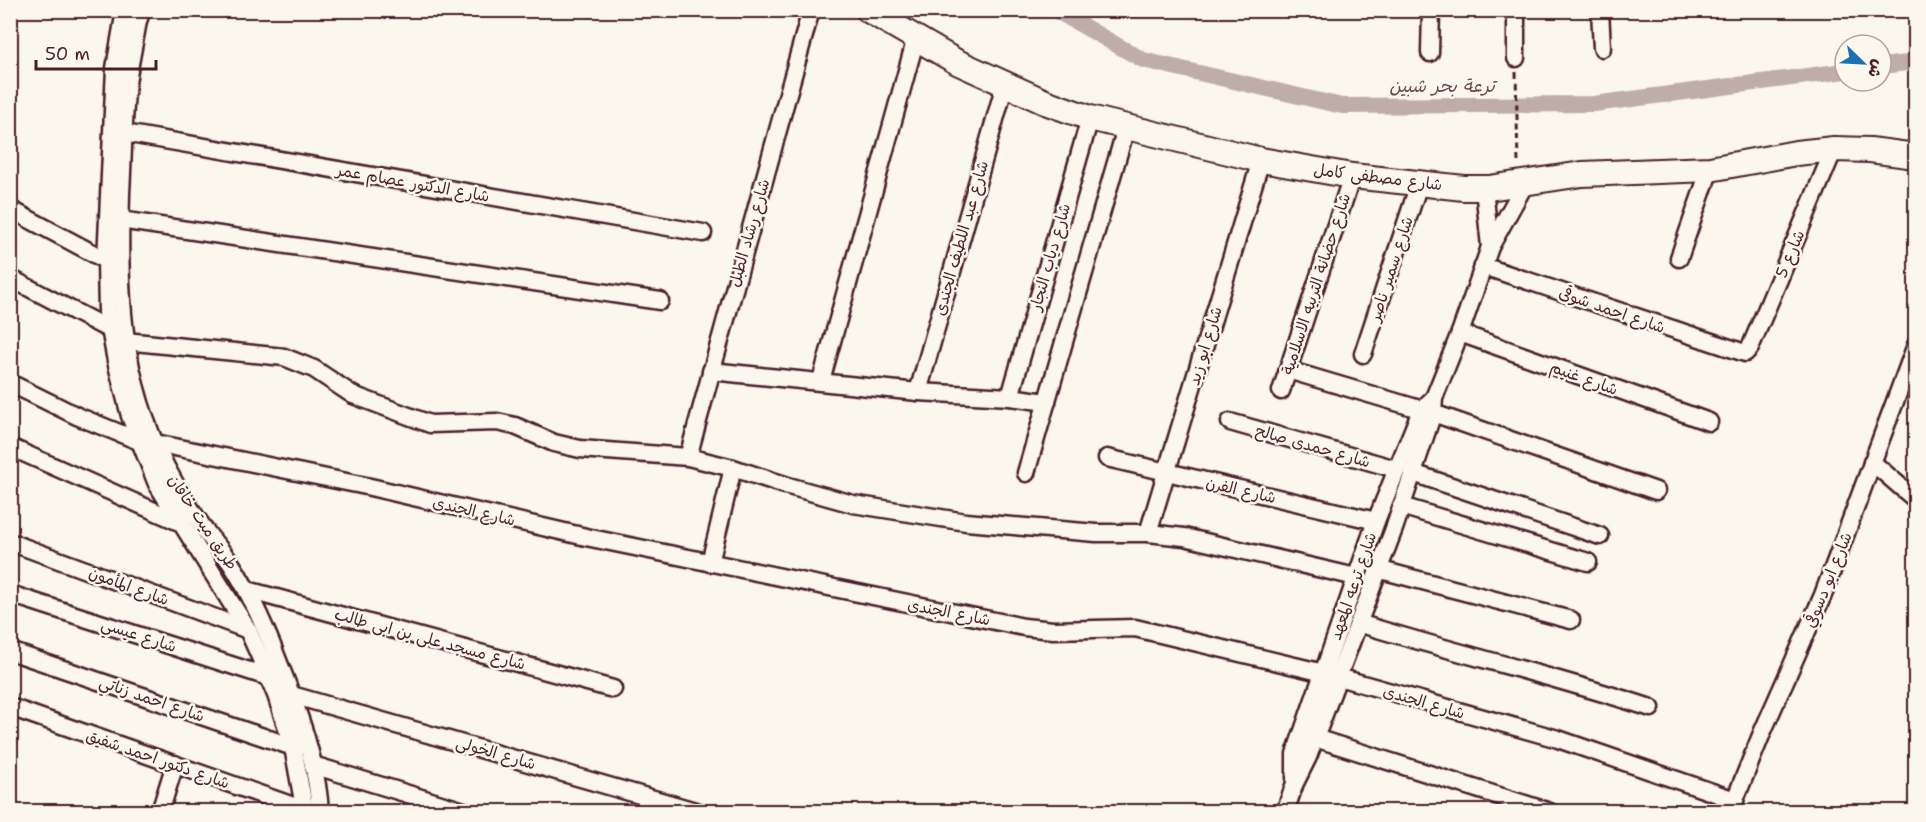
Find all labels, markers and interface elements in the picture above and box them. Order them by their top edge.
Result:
scale bar [36,33,156,71]
north arrow [1833,33,1893,93]
text: 50 m [45,42,90,66]
text: ش [1863,57,1889,81]
water label: ترعة بحر شبين [1389,74,1498,98]
street label: شارع عبد اللطيف الجندى [929,158,994,318]
street label: شارع الدكتور عصام عمر [332,159,491,209]
street label: شارع مصطفى كامل [1312,159,1444,196]
street label: شارع رشاد الطبل [724,177,775,290]
street label: شارع حضانة التربيه الاسلامية [1277,191,1356,378]
street label: شارع دياب النجار [1024,201,1076,315]
street label: شارع سمير ناصر [1363,214,1419,327]
street label: شارع 5 [1771,227,1810,281]
street label: شارع احمد شوقى [1556,282,1668,339]
street label: شارع ابو زيد [1183,304,1228,388]
street label: شارع غنيم [1547,356,1621,402]
street label: شارع حمدى صالح [1253,420,1373,473]
street label: طريق ميت خاقان [163,470,243,574]
street label: شارع الفرن [1204,472,1278,509]
street label: شارع الجندى [430,491,517,532]
street label: شارع ترعه المعهد [1325,529,1382,643]
street label: شارع ابو دسوقي [1799,529,1858,631]
street label: شارع المأمون [86,562,172,611]
street label: شارع الجندى [906,594,992,631]
street label: شارع مسجد على بن ابى طالب [332,603,528,676]
street label: شارع عيسي [98,613,179,661]
street label: شارع احمد زناتي [95,671,207,731]
street label: شارع الجندى [1380,680,1467,725]
street label: شارع دكتور احمد شفيق [83,725,233,794]
street label: شارع الخولى [453,732,538,775]

